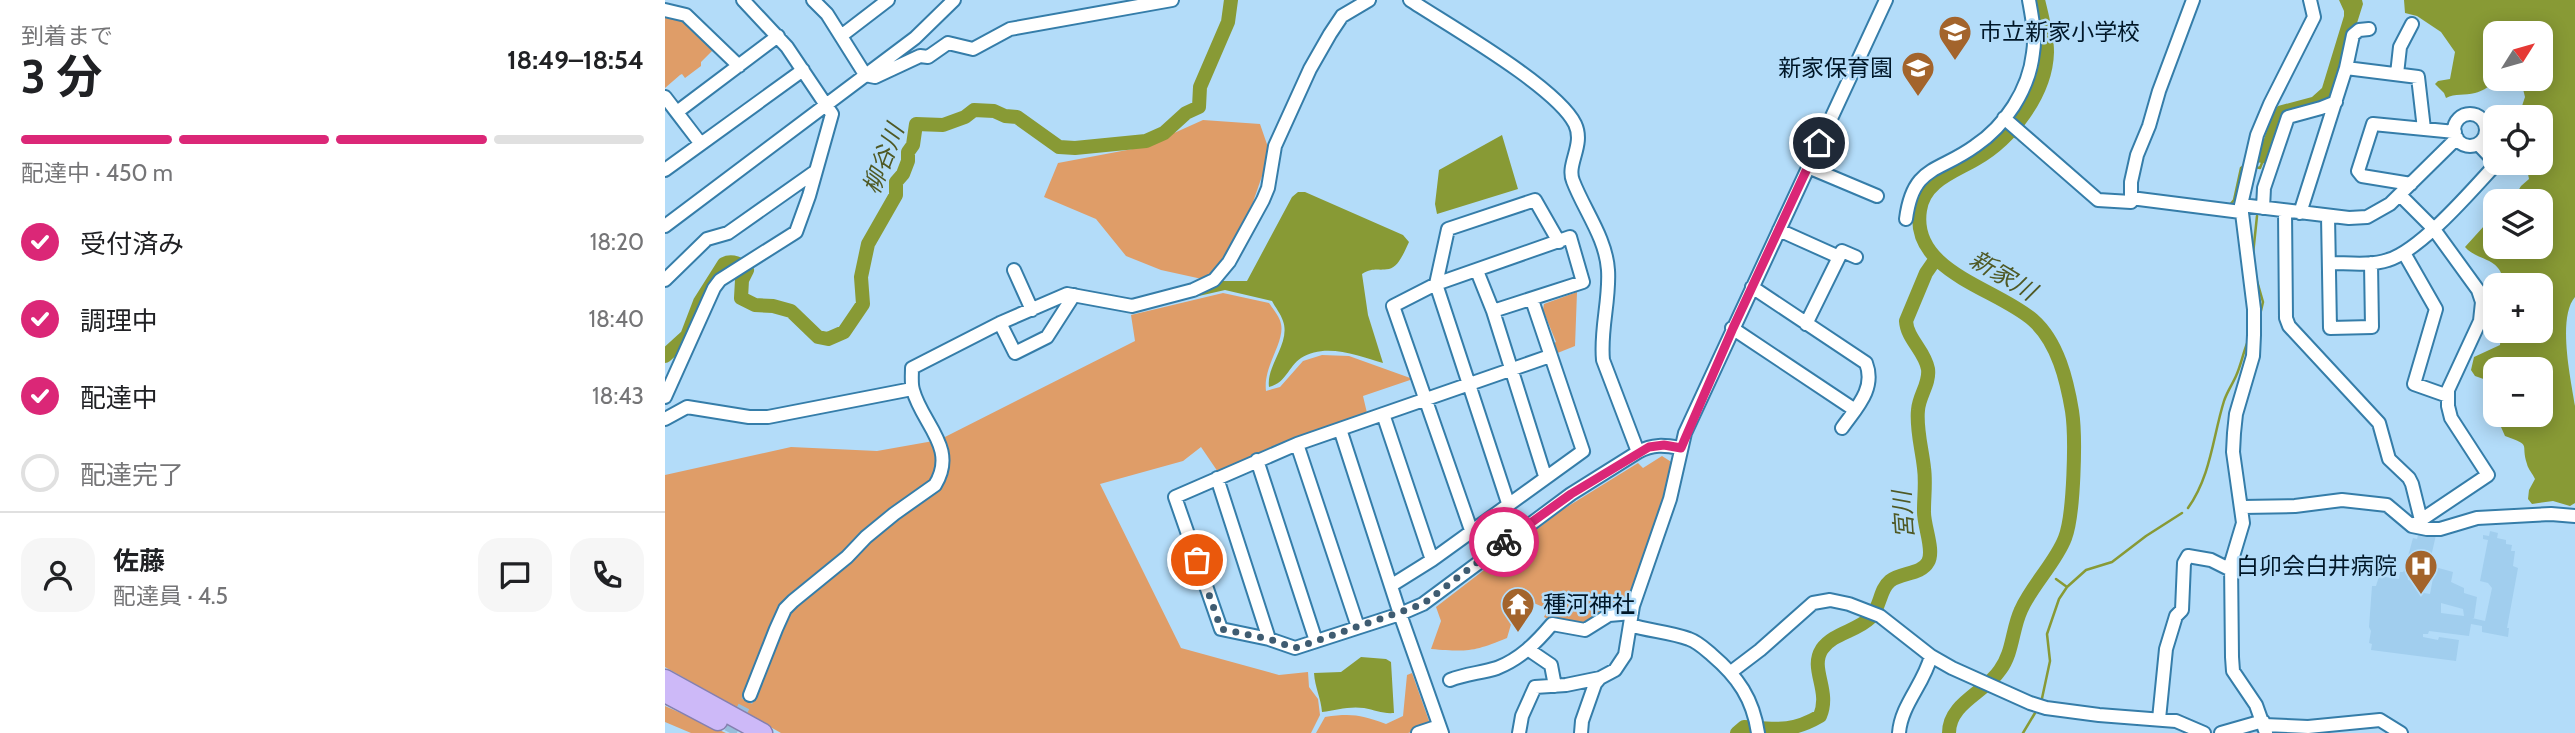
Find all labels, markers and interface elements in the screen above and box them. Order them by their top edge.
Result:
school or university icon: 市立新家小学校 [1936,13,1974,62]
place label: 市立新家小学校 [1979,18,2140,46]
north arrow [2483,21,2553,91]
map controls [2483,21,2553,427]
text: 到着まで [21,22,113,50]
text: 18:49–18:54 [507,44,644,76]
text: 3 分 [21,49,102,105]
school or university icon: 新家保育園 [1899,49,1937,98]
place label: 新家保育園 [1778,54,1893,82]
button: locate [2483,105,2553,175]
pin [1789,113,1849,173]
water label: 柳谷川 [857,117,911,198]
icon: home [1800,124,1838,162]
text: 配達中 · 450 m [21,159,173,187]
button: layers [2483,189,2553,259]
icon: check [21,223,59,261]
text: 受付済み [80,228,184,260]
text: 18:20 [590,228,644,256]
water label: 新家川 [1965,244,2044,308]
button: + [2483,273,2553,343]
icon: check [21,300,59,338]
text: 調理中 [80,305,158,337]
text: 18:40 [588,305,644,333]
button: − [2483,357,2553,427]
icon: check [21,377,59,415]
text: 配達中 [80,382,158,414]
text: 18:43 [592,382,644,410]
text: 配達完了 [80,459,184,491]
water label: 宮川 [1887,487,1919,540]
courier [1469,507,1539,577]
icon: bike [1485,523,1523,561]
pin [1167,530,1227,590]
button: person [21,538,95,612]
button: chat [478,538,552,612]
button: phone [570,538,644,612]
icon: bag [1178,541,1216,579]
text: 佐藤 [113,545,165,577]
hospital icon: 白卯会白井病院 [2402,547,2440,596]
place label: 白卯会白井病院 [2236,552,2397,580]
text: 配達員 · 4.5 [113,582,228,610]
temple icon: 種河神社 [1499,585,1537,634]
place label: 種河神社 [1543,590,1635,618]

